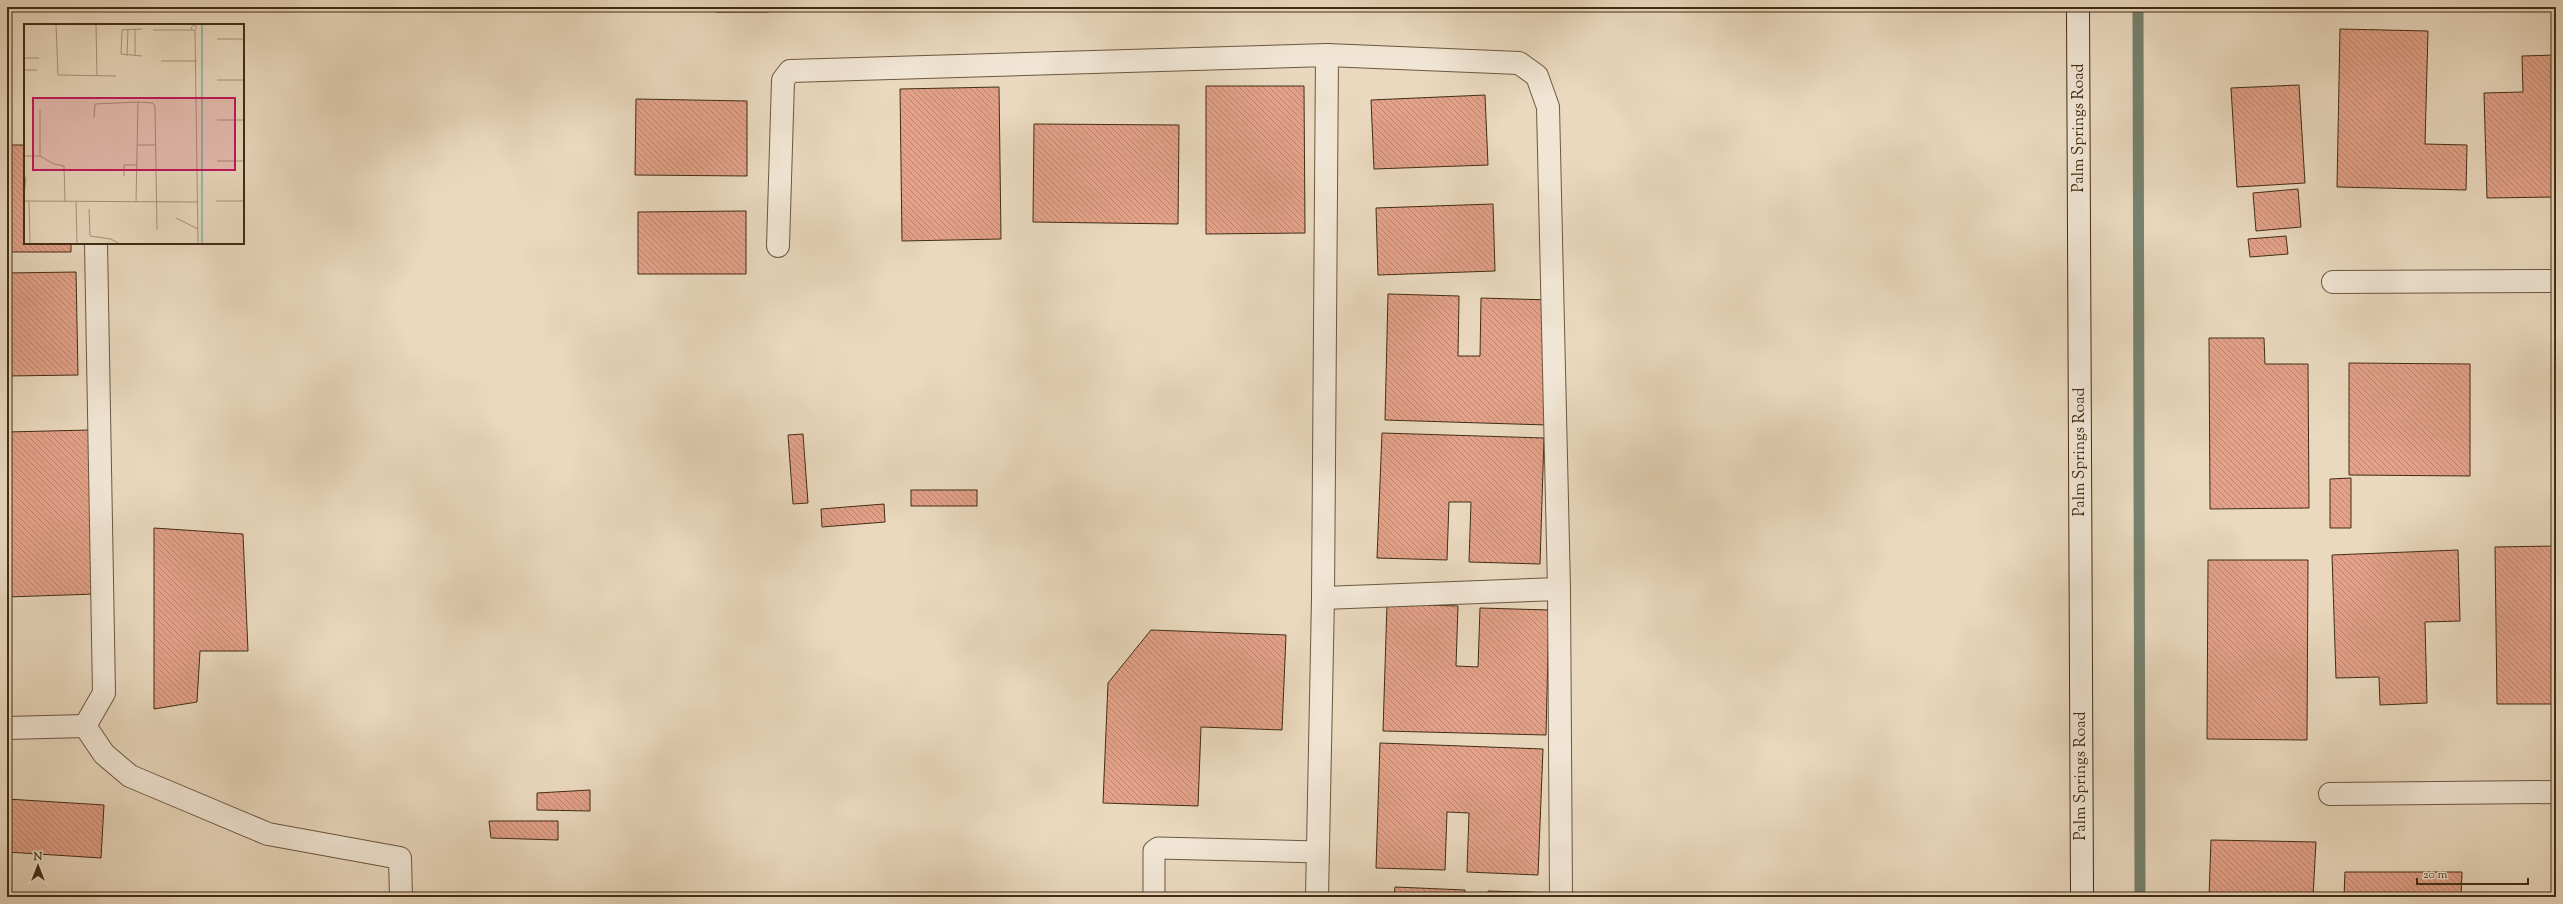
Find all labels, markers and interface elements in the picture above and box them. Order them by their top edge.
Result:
inset map [24,24,244,244]
street label: Palm Springs Road [2068,63,2091,193]
street label: Palm Springs Road [2069,387,2092,517]
street label: Palm Springs Road [2070,711,2093,841]
north arrow [18,846,58,886]
text: N [33,849,43,865]
scale bar [2417,860,2528,886]
text: 20 m [2423,866,2448,884]

